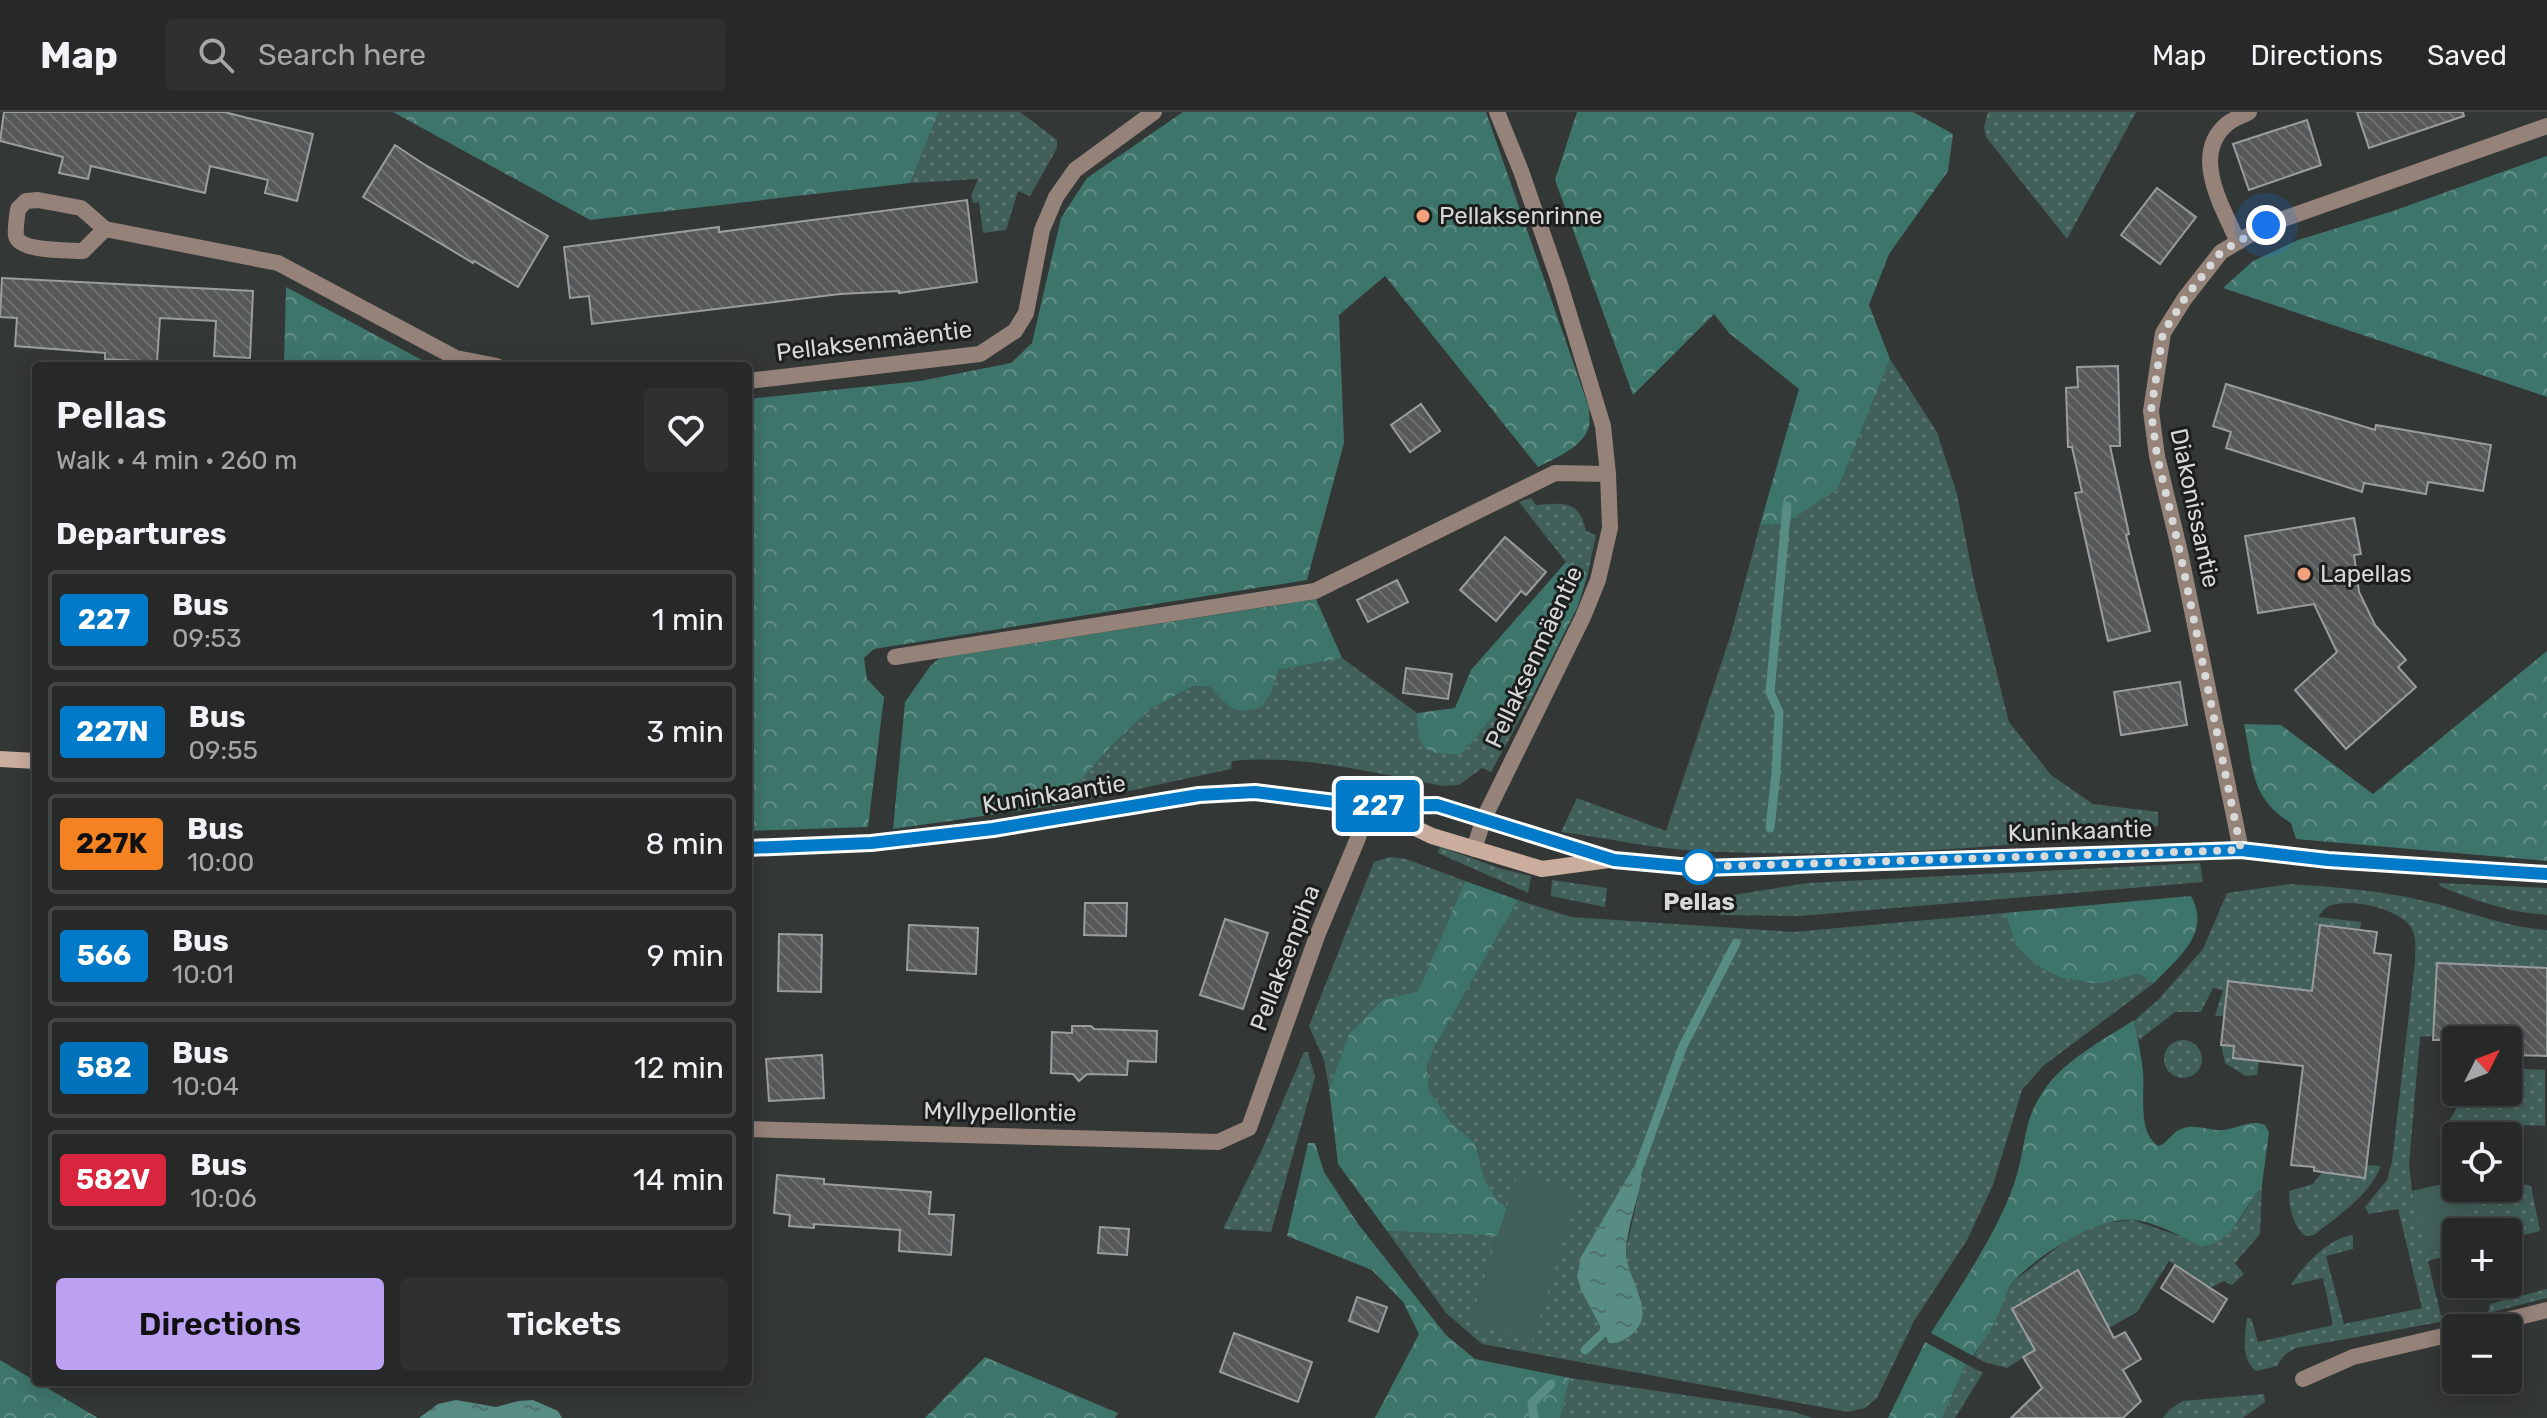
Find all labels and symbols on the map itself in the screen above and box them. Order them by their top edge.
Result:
place label: Pellaksenrinne [1439,202,1602,230]
your location [2246,205,2286,245]
marker: Pellaksenrinne [1414,207,1432,225]
street label: Pellaksenmäentie [775,315,973,367]
street label: Diakonissantie [2164,426,2226,590]
place label: Lapellas [2320,560,2412,588]
street label: Pellaksenmäentie [1480,562,1588,752]
marker: Lapellas [2295,565,2313,583]
street label: Kuninkaantie [980,769,1128,819]
line badge: 227 [1332,780,1424,832]
street label: Kuninkaantie [2007,814,2153,848]
marker: Pellas [1682,850,1716,884]
street label: Pellaksenpiha [1244,881,1326,1035]
place label: Pellas [1663,888,1735,916]
north arrow [2442,1026,2522,1106]
street label: Myllypellontie [923,1097,1077,1127]

